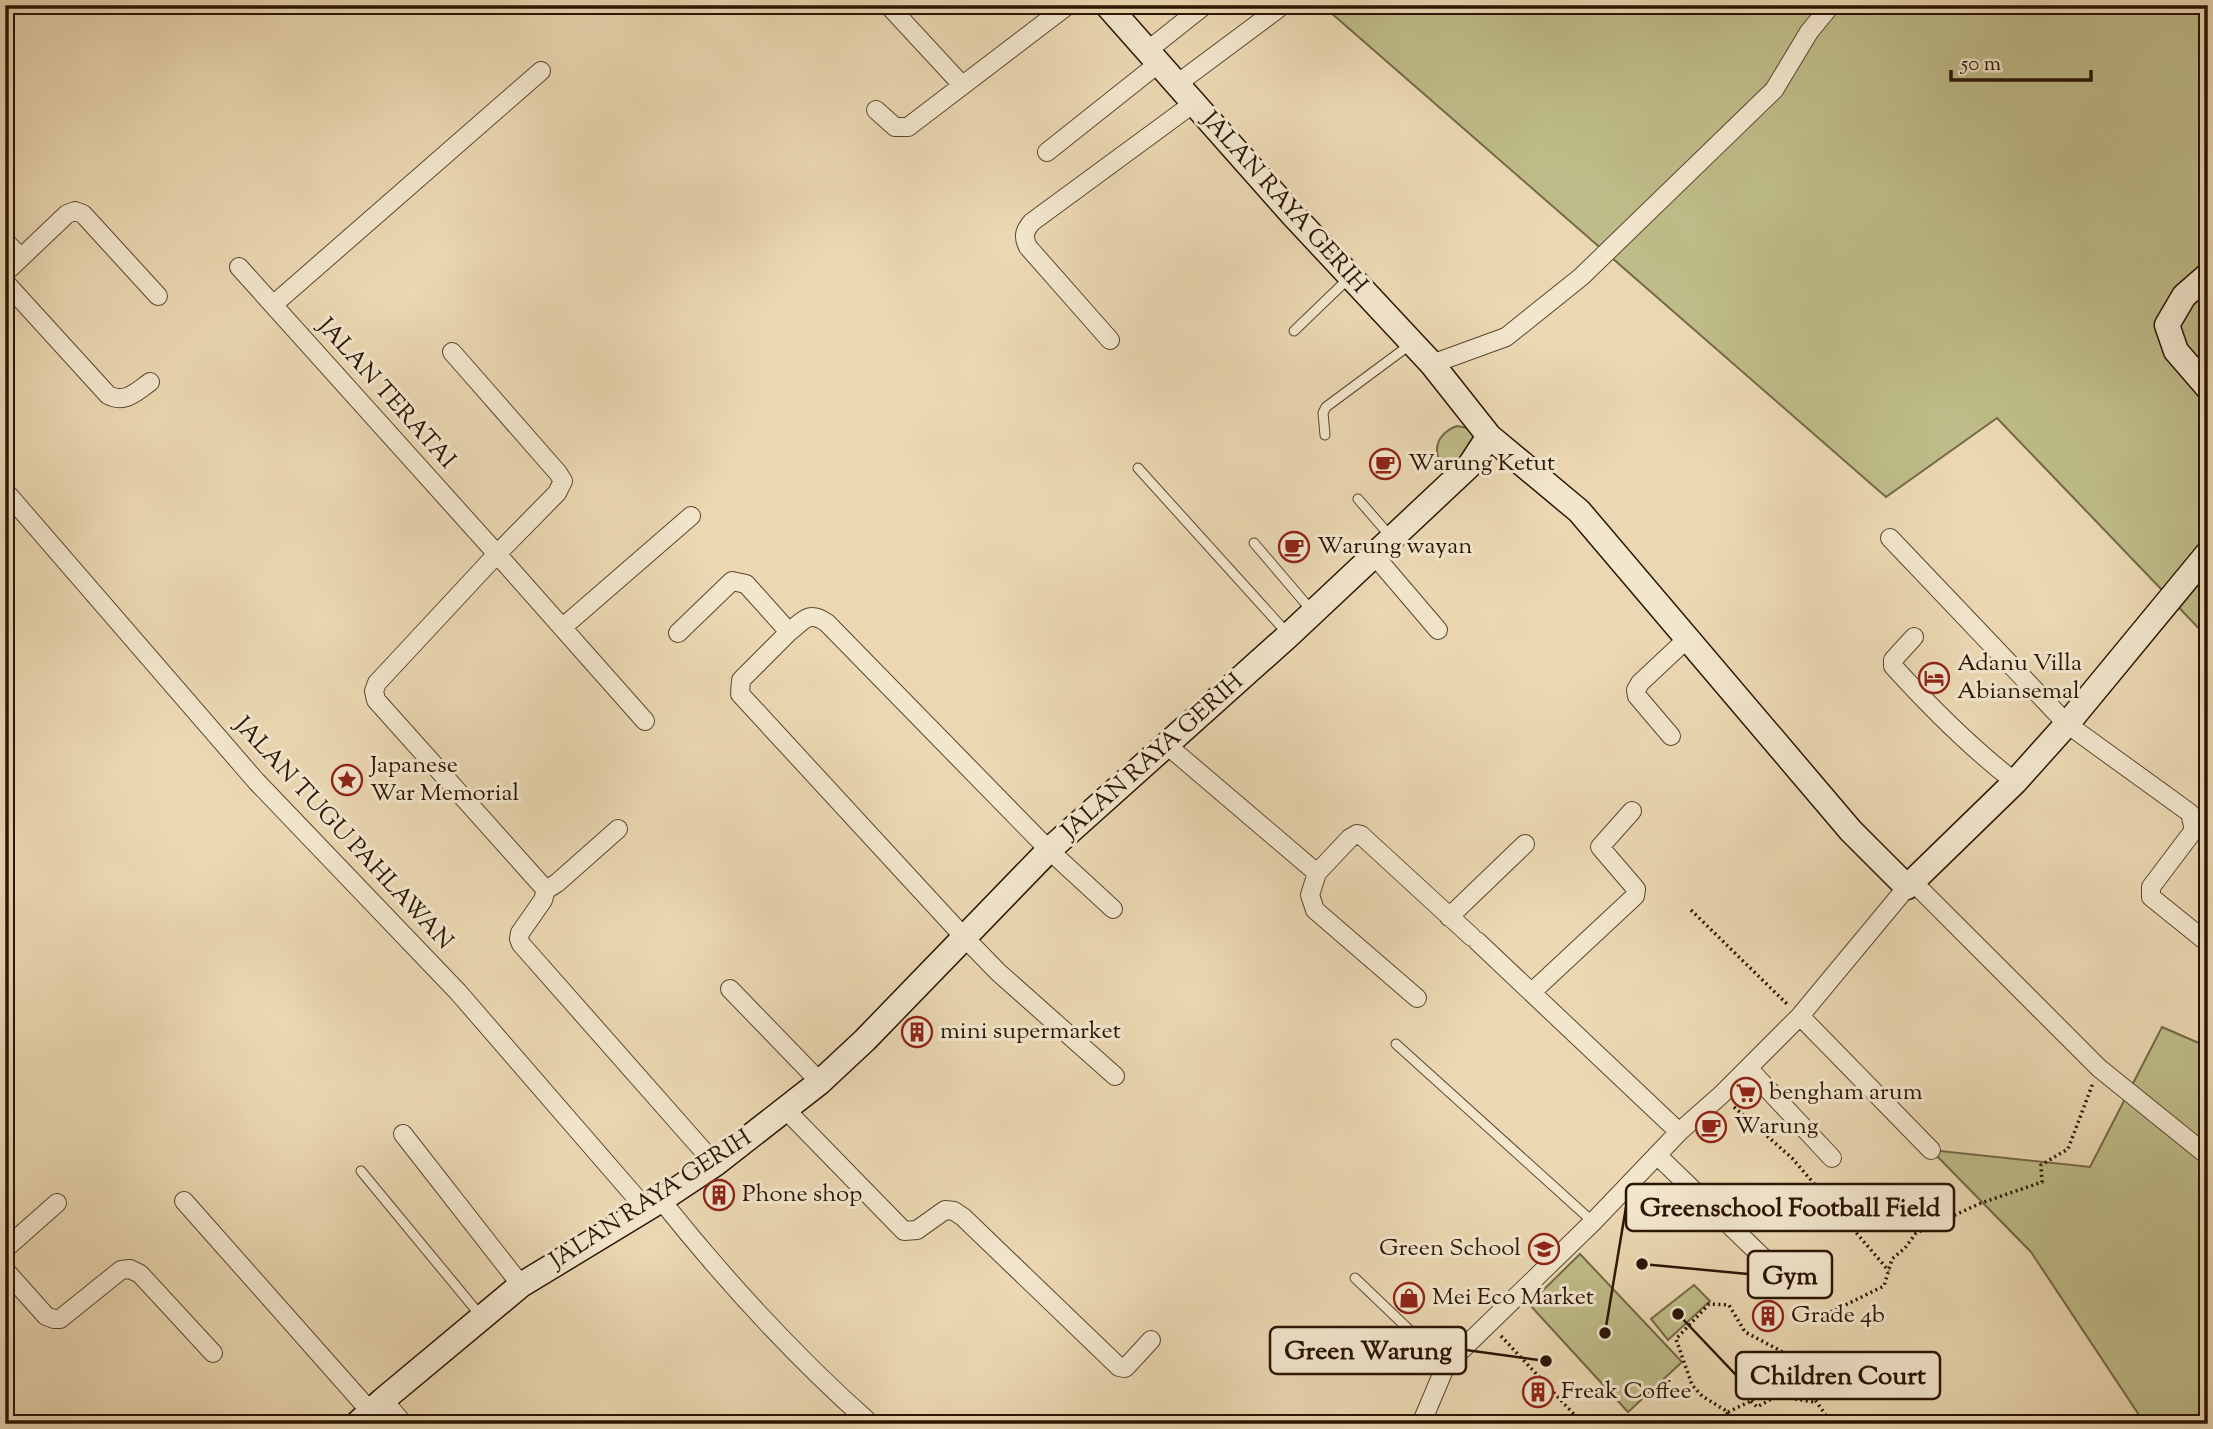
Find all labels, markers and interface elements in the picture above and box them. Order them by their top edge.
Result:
scale bar [1951,38,2090,82]
text: 50 m [1960,50,2001,80]
street label: JALAN RAYA GERIH [1192,103,1375,301]
street label: JALAN TERATAI [308,310,463,477]
cafe icon: Warung Ketut [1368,447,1402,481]
place label: Warung Ketut [1408,447,1555,481]
cafe icon: Warung wayan [1277,530,1311,564]
place label: Warung wayan [1317,530,1472,564]
place label: Adanu Villa Abiansemal [1957,647,2082,709]
hotel icon: Adanu Villa Abiansemal [1917,661,1951,695]
street label: JALAN RAYA GERIH [1053,666,1251,849]
street label: JALAN TUGU PAHLAWAN [224,708,460,958]
place label: Japanese War Memorial [368,749,520,811]
place icon: Japanese War Memorial [330,763,364,797]
building icon: mini supermarket [900,1015,934,1049]
place label: mini supermarket [940,1015,1121,1049]
supermarket icon: bengham arum [1729,1076,1763,1110]
place label: bengham arum [1769,1076,1923,1110]
cafe icon: Warung [1694,1110,1728,1144]
place label: Warung [1734,1110,1819,1144]
street label: JALAN RAYA GERIH [542,1122,759,1279]
building icon: Phone shop [702,1178,736,1212]
place label: Phone shop [742,1178,862,1212]
callout: Greenschool Football Field [1626,1184,1954,1231]
text: Greenschool Football Field [1640,1191,1941,1228]
place label: Green School [1379,1232,1521,1266]
school or university icon: Green School [1527,1232,1561,1266]
callout: Gym [1748,1251,1832,1298]
text: Gym [1762,1259,1818,1296]
shop icon: Mei Eco Market [1392,1281,1426,1315]
place label: Mei Eco Market [1432,1281,1594,1315]
building icon: Grade 4b [1751,1299,1785,1333]
place label: Grade 4b [1791,1299,1885,1333]
callout: Green Warung [1270,1327,1466,1374]
text: Green Warung [1284,1334,1452,1371]
callout: Children Court [1736,1352,1940,1399]
text: Children Court [1750,1359,1926,1396]
building icon: Freak Coffee [1521,1375,1555,1409]
place label: Freak Coffee [1561,1375,1692,1409]

